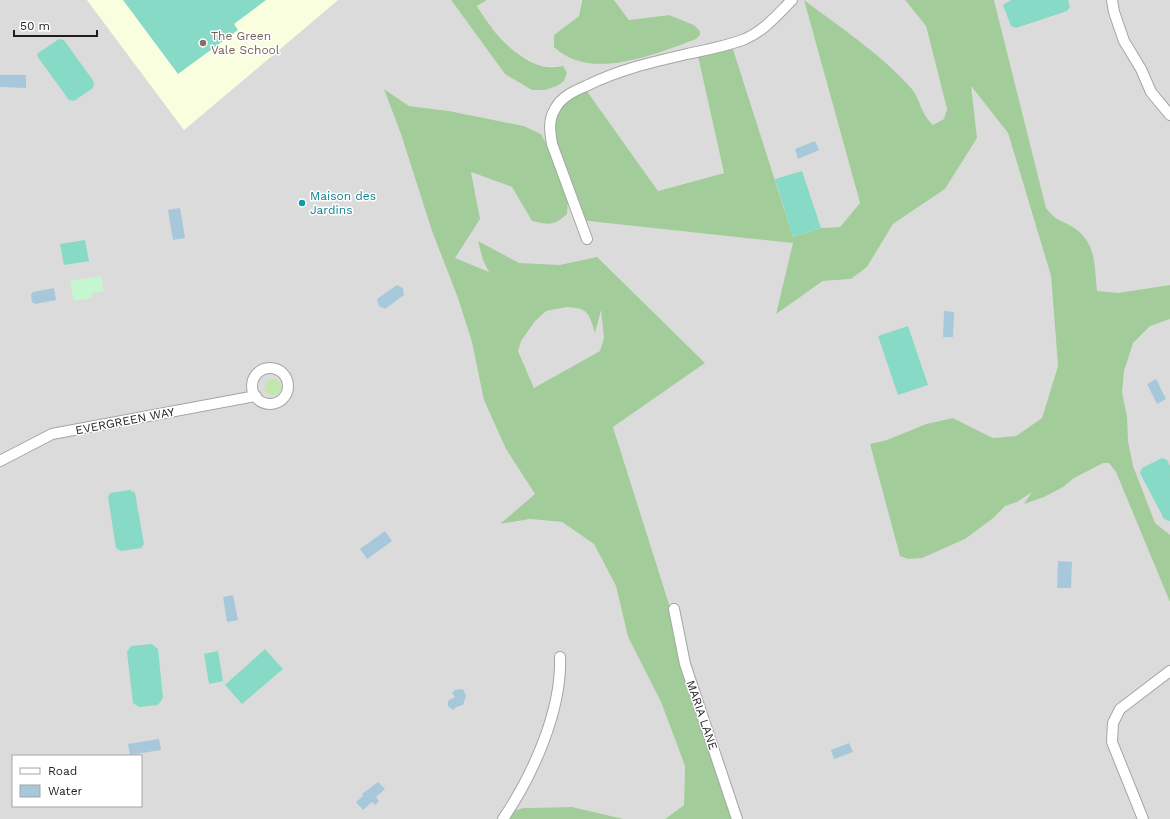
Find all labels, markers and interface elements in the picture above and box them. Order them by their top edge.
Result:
scale bar [14,12,97,38]
text: 50 m [20,19,50,33]
place label: The Green Vale School [211,29,280,57]
marker: The Green Vale School [198,38,208,48]
place label: Maison des Jardins [310,189,376,217]
marker: Maison des Jardins [297,198,307,208]
street label: EVERGREEN WAY [74,405,176,437]
street label: MARIA LANE [684,678,721,752]
legend [12,755,142,807]
text: Road [48,764,77,778]
text: Water [48,784,83,798]

